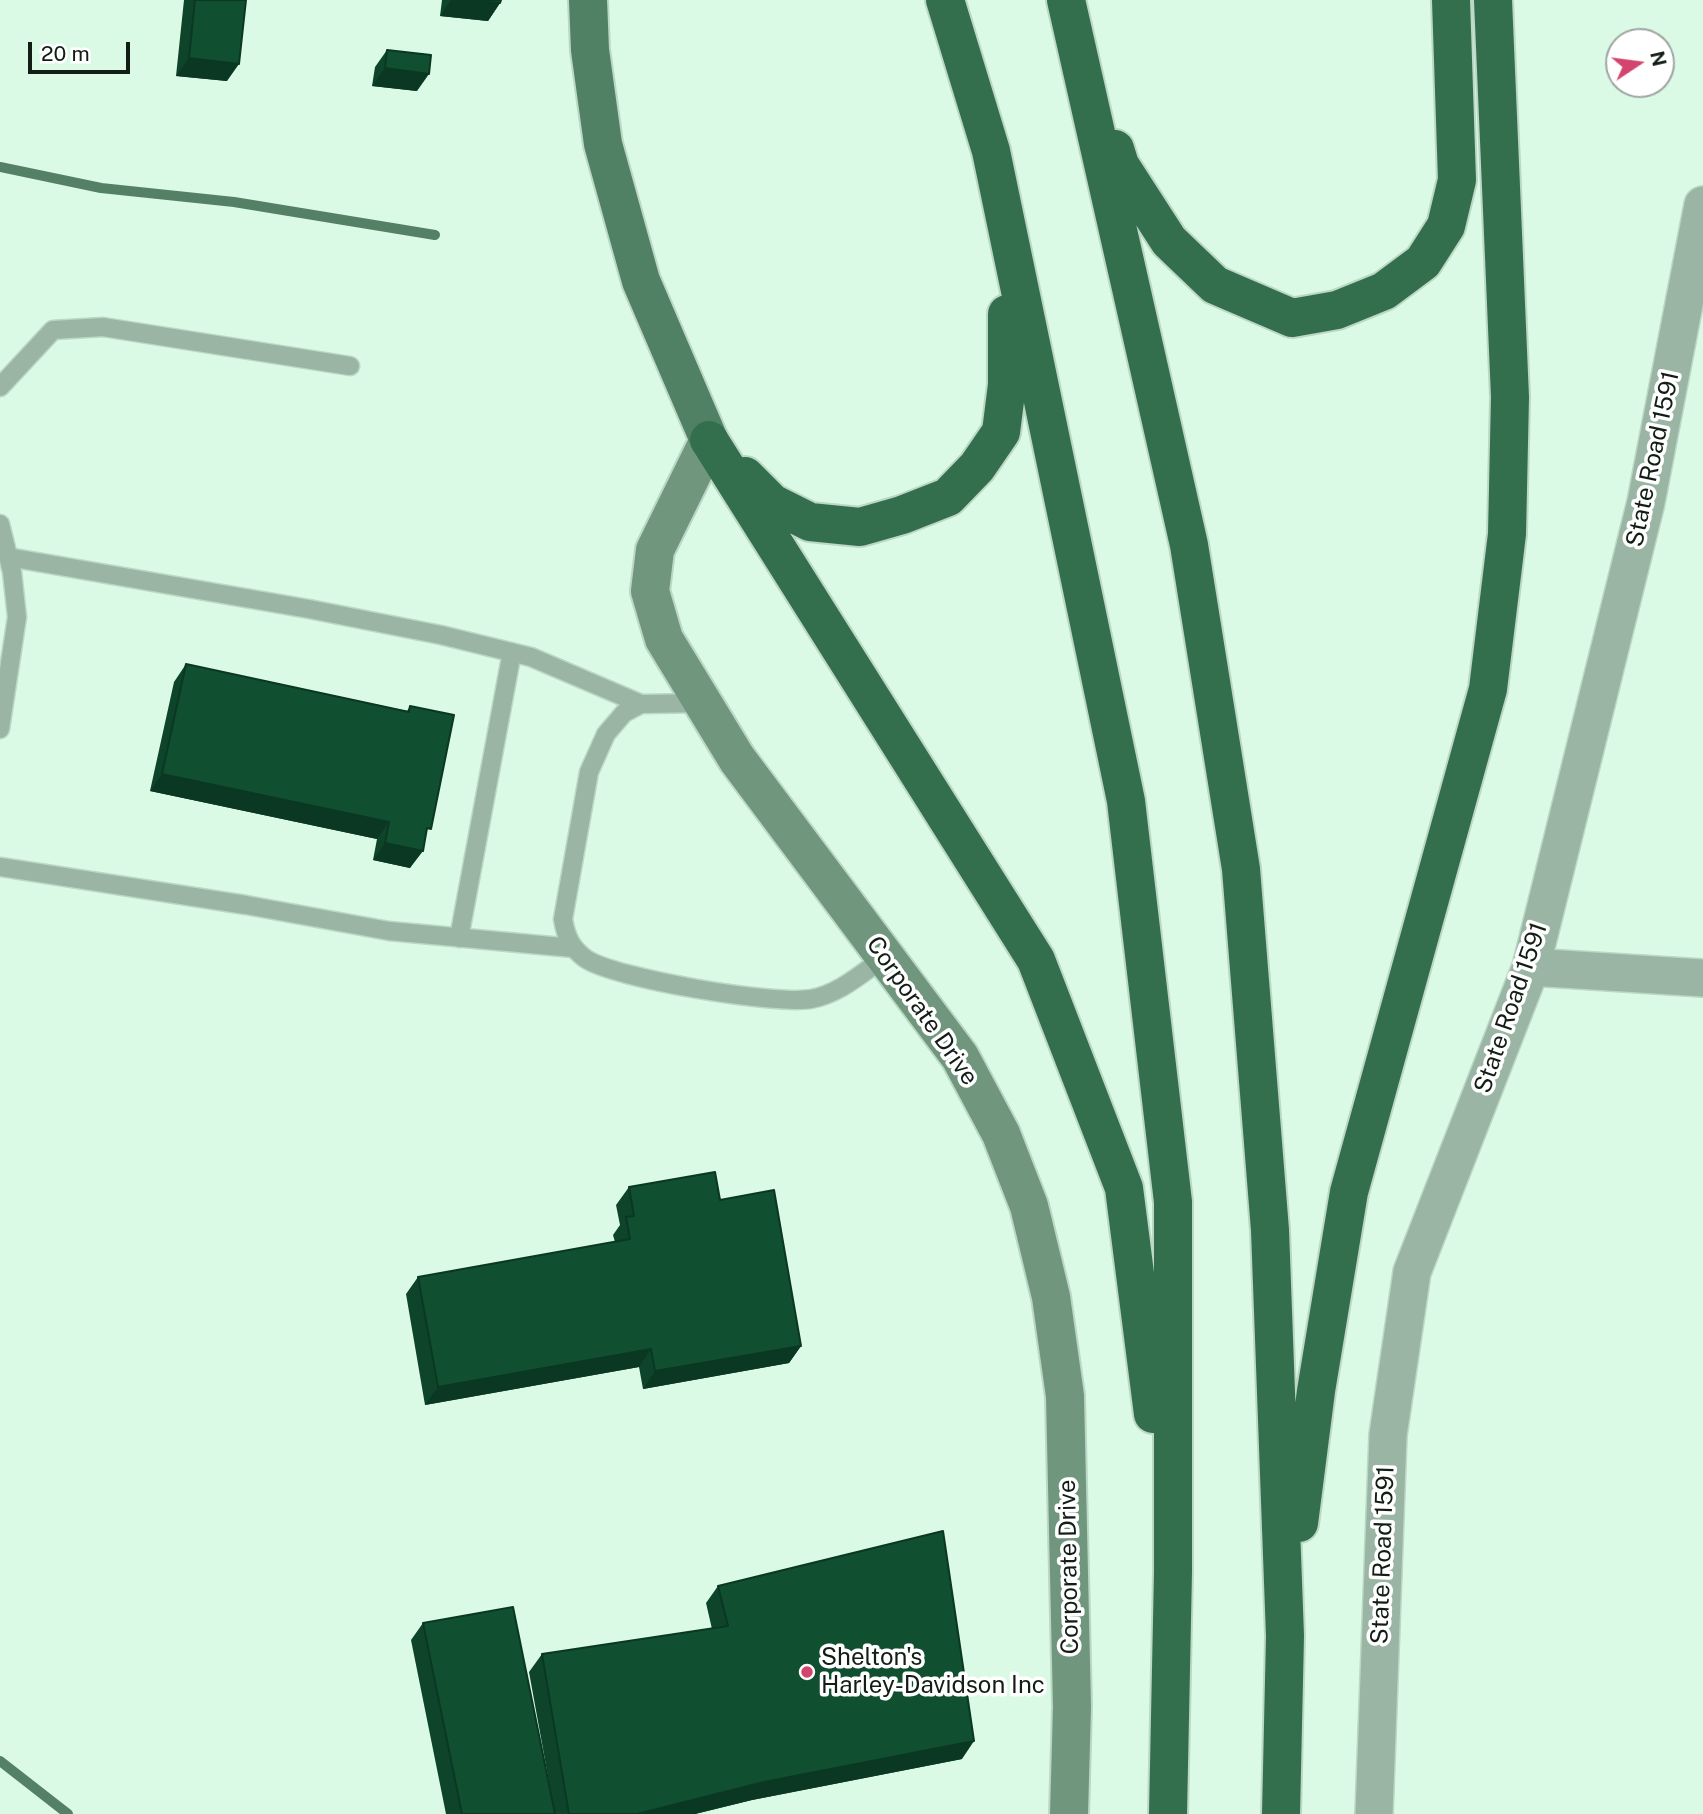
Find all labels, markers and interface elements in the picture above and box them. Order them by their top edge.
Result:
scale bar [32,28,133,72]
north arrow [1605,28,1675,98]
text: 20 m [41,41,90,66]
text: N [1646,49,1671,68]
street label: State Road 1591 [1620,369,1686,549]
street label: State Road 1591 [1468,919,1554,1097]
street label: Corporate Drive [860,931,984,1091]
street label: State Road 1591 [1365,1465,1401,1645]
street label: Corporate Drive [1053,1479,1085,1655]
place label: Shelton's Harley-Davidson Inc [821,1644,1045,1700]
marker: Shelton's Harley-Davidson Inc [799,1664,815,1680]

